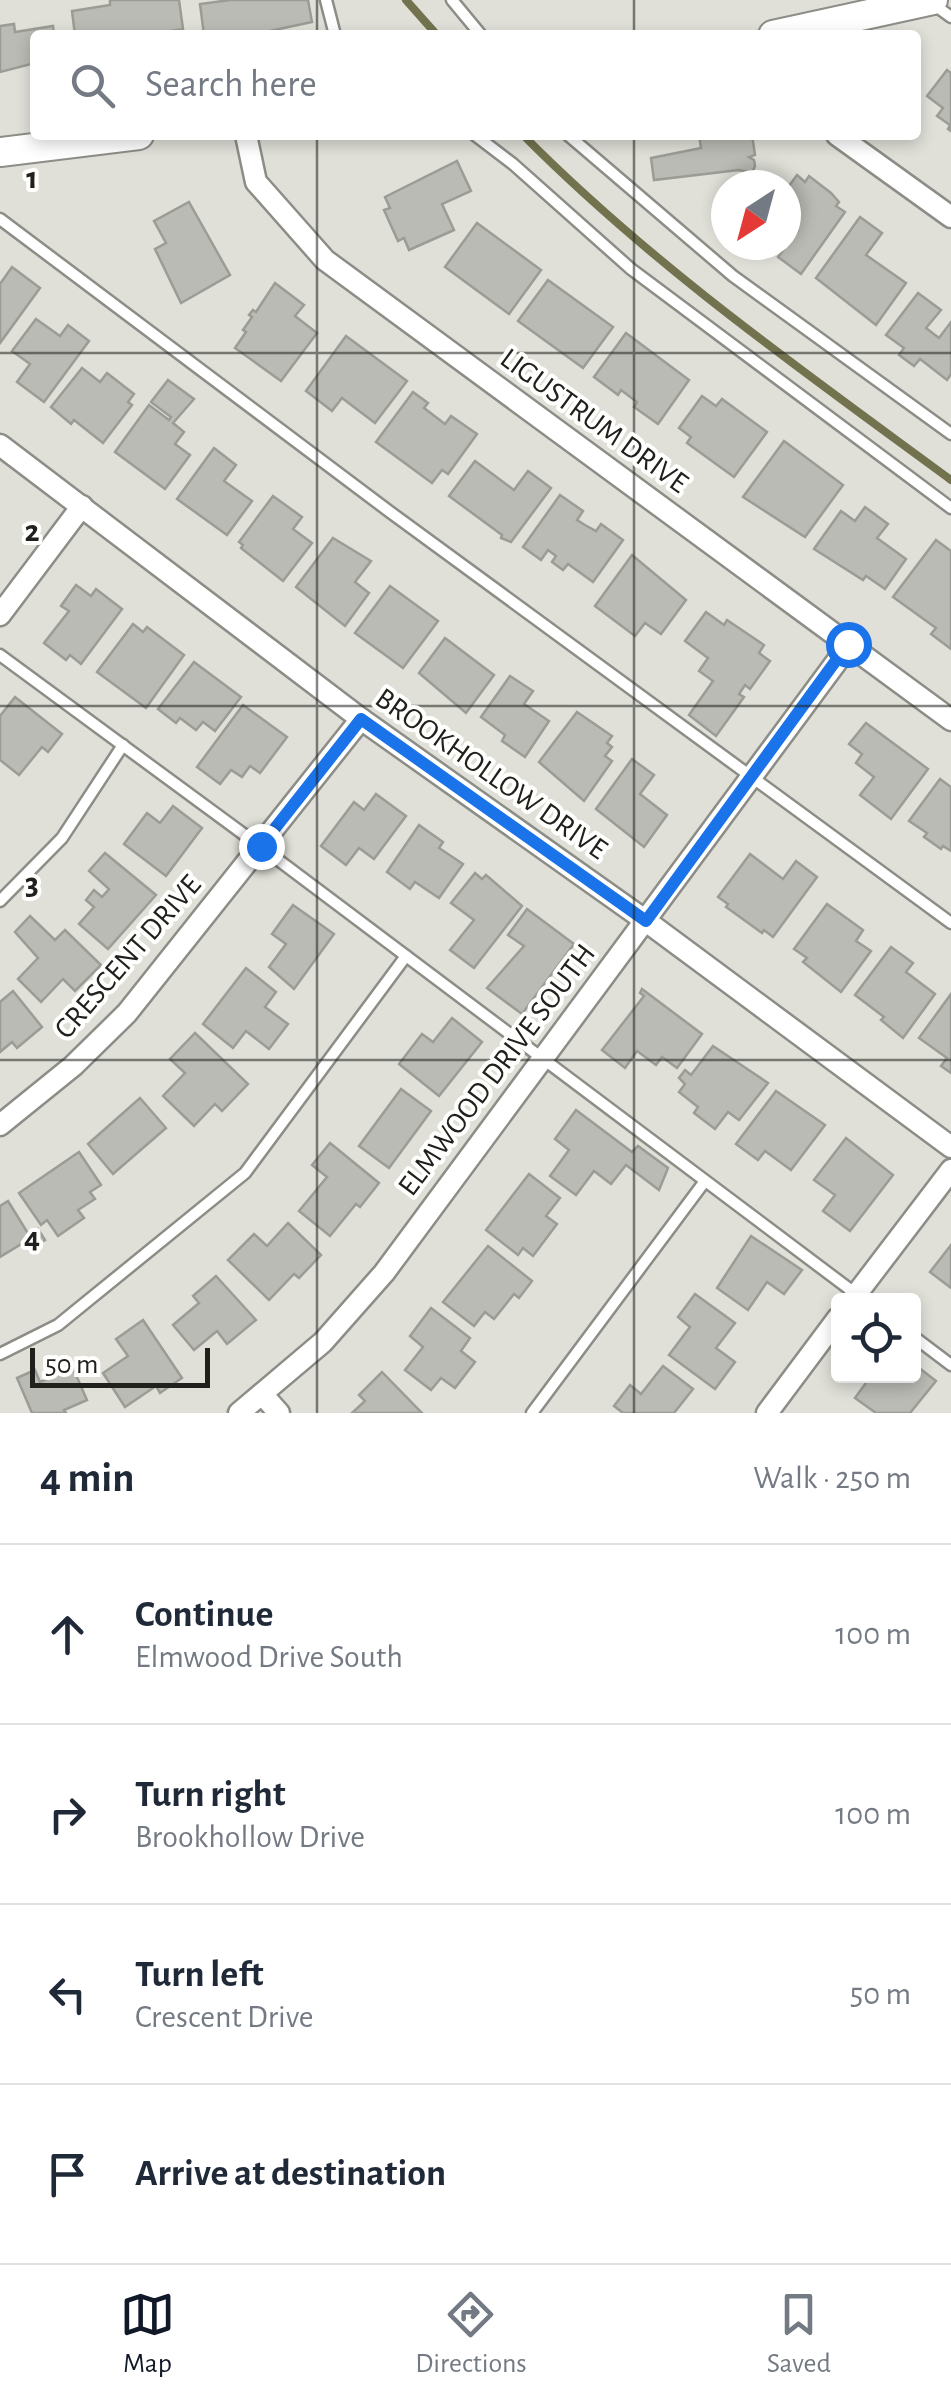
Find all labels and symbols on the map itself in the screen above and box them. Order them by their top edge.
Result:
text: 1 [26,162,38,194]
north arrow [711,170,801,260]
street label: LIGUSTRUM DRIVE [495,343,693,499]
text: 2 [24,515,40,547]
route start [826,622,872,668]
street label: BROOKHOLLOW DRIVE [370,683,612,865]
route end [239,824,285,870]
text: 3 [25,868,39,900]
street label: CRESCENT DRIVE [49,870,207,1044]
street label: ELMWOOD DRIVE SOUTH [393,939,601,1201]
text: 4 [24,1222,40,1254]
scale bar [30,1343,210,1388]

